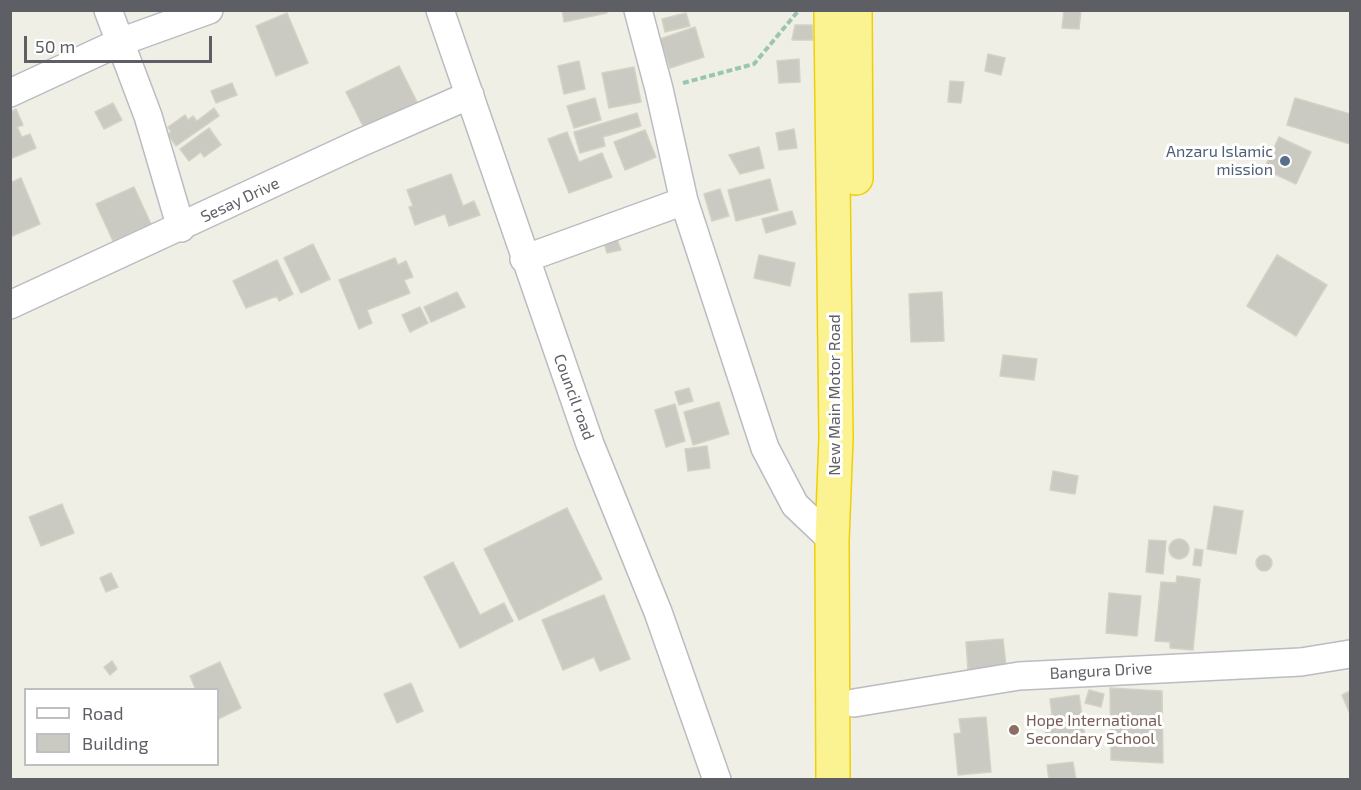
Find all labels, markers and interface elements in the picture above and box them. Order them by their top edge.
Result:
scale bar [27,24,214,62]
text: 50 m [35,35,75,57]
place label: Anzaru Islamic mission [1166,142,1273,180]
marker: Anzaru Islamic mission [1278,154,1292,168]
street label: Sesay Drive [198,173,282,227]
street label: New Main Motor Road [825,314,845,476]
street label: Council road [550,351,598,443]
street label: Bangura Drive [1049,659,1153,683]
legend [24,688,219,766]
text: Road [82,702,123,724]
place label: Hope International Secondary School [1026,711,1162,749]
marker: Hope International Secondary School [1007,723,1021,737]
text: Building [82,732,149,754]

